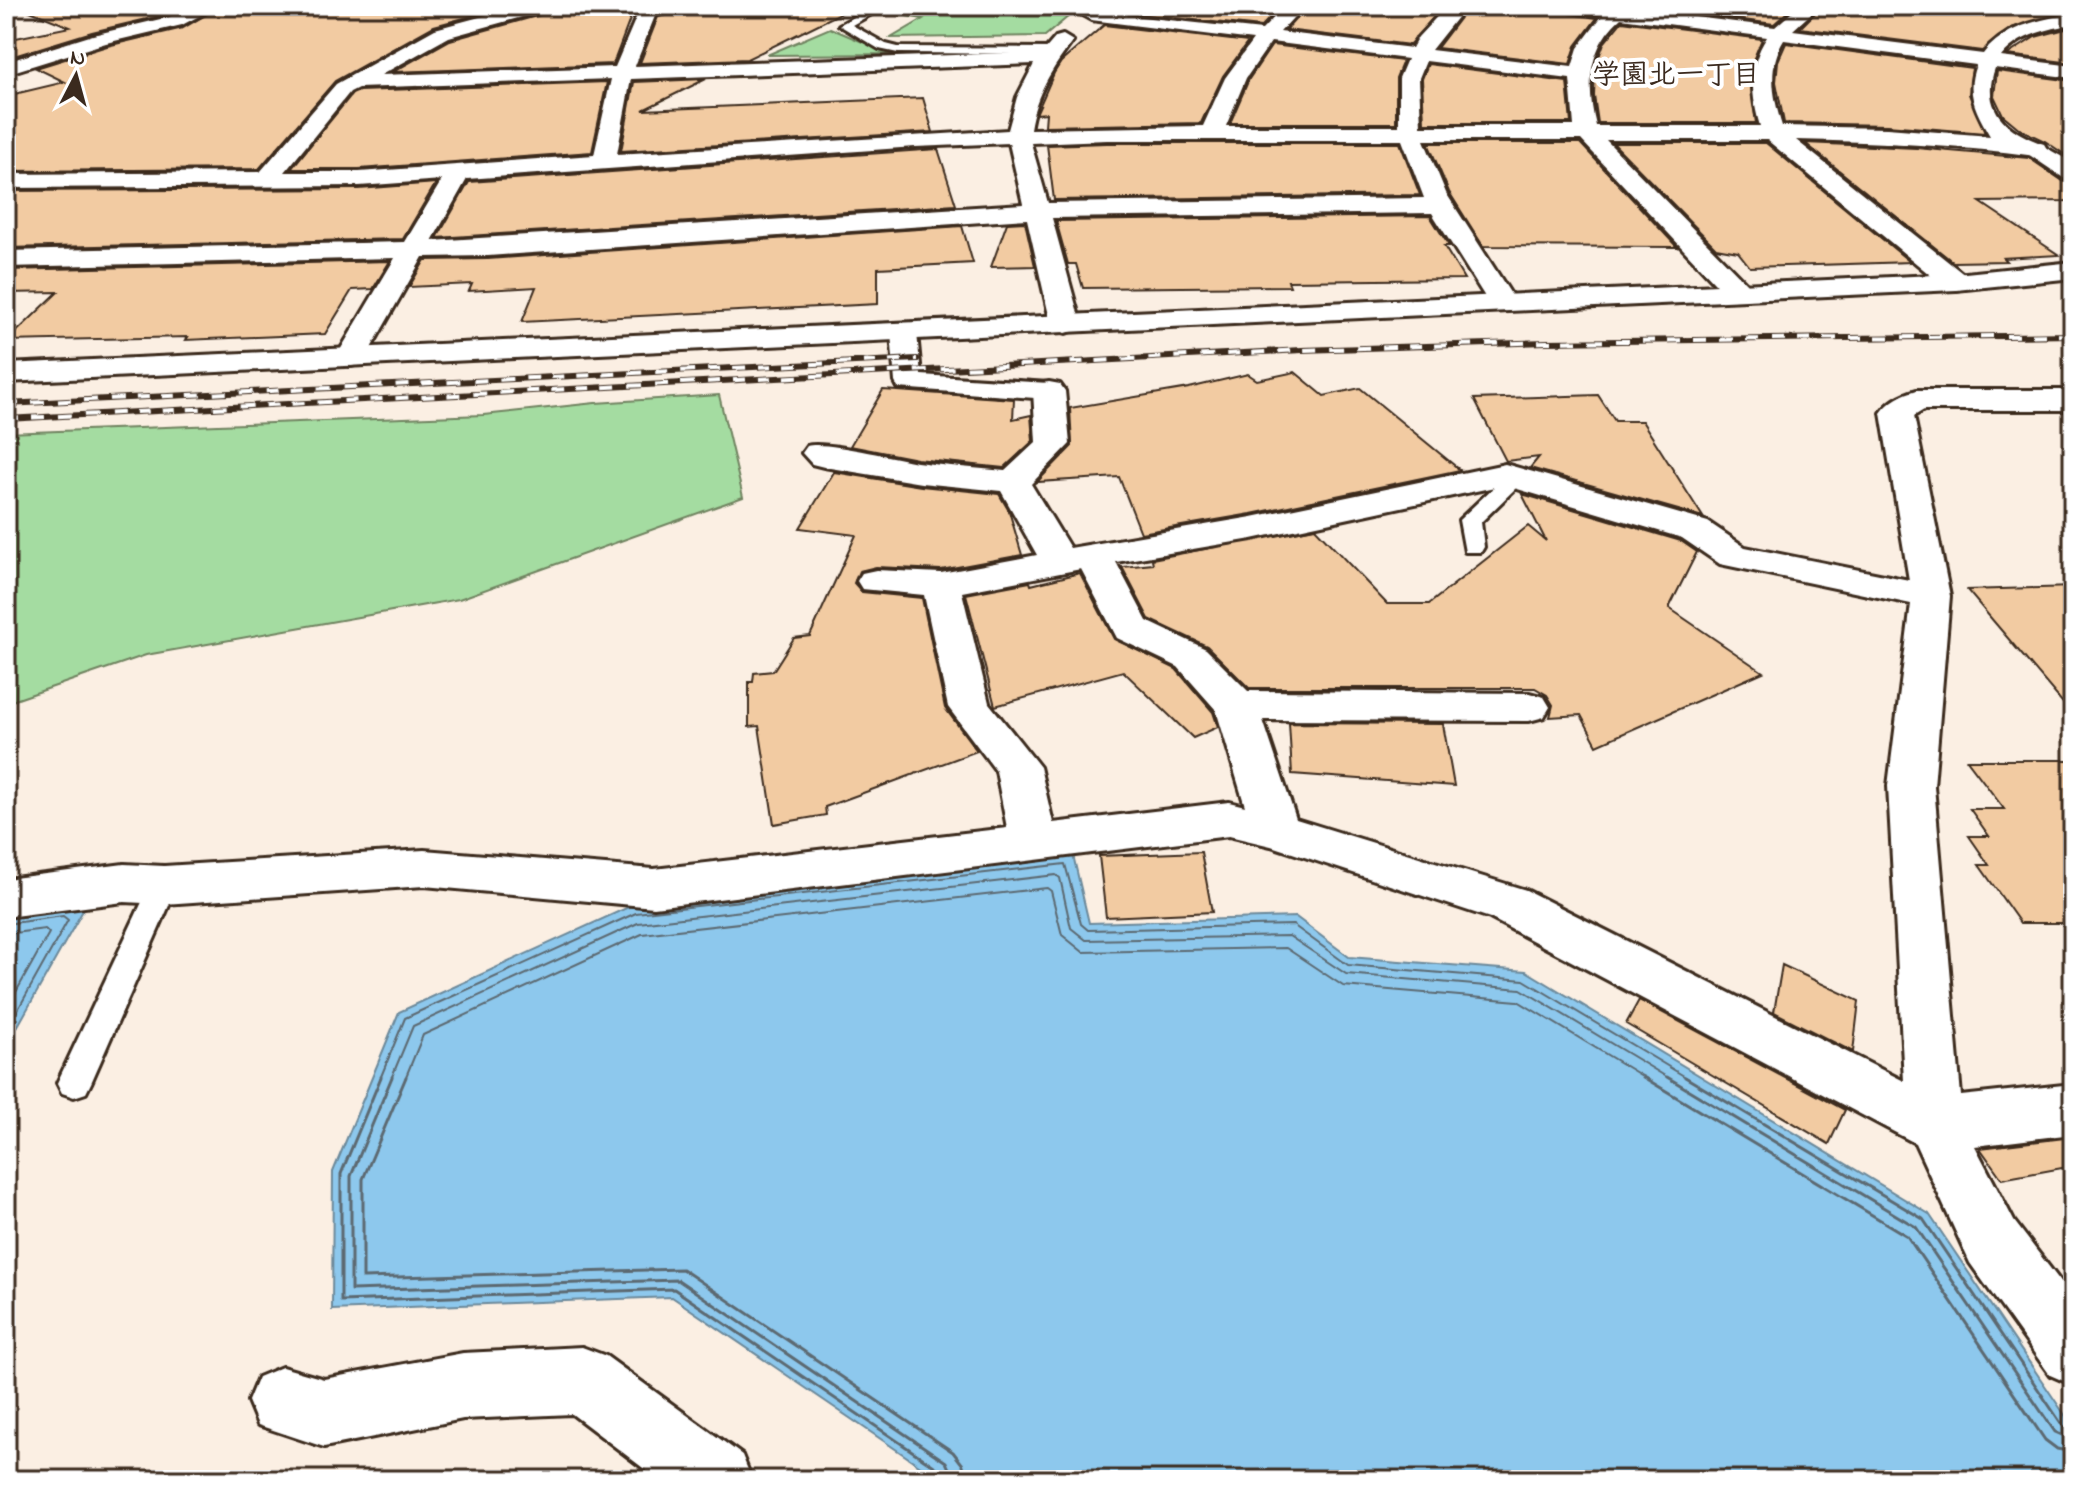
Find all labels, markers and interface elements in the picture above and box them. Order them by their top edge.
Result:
north arrow [36,36,116,116]
text: N [69,42,87,76]
district label: 学園北一丁目 [1592,56,1760,97]

